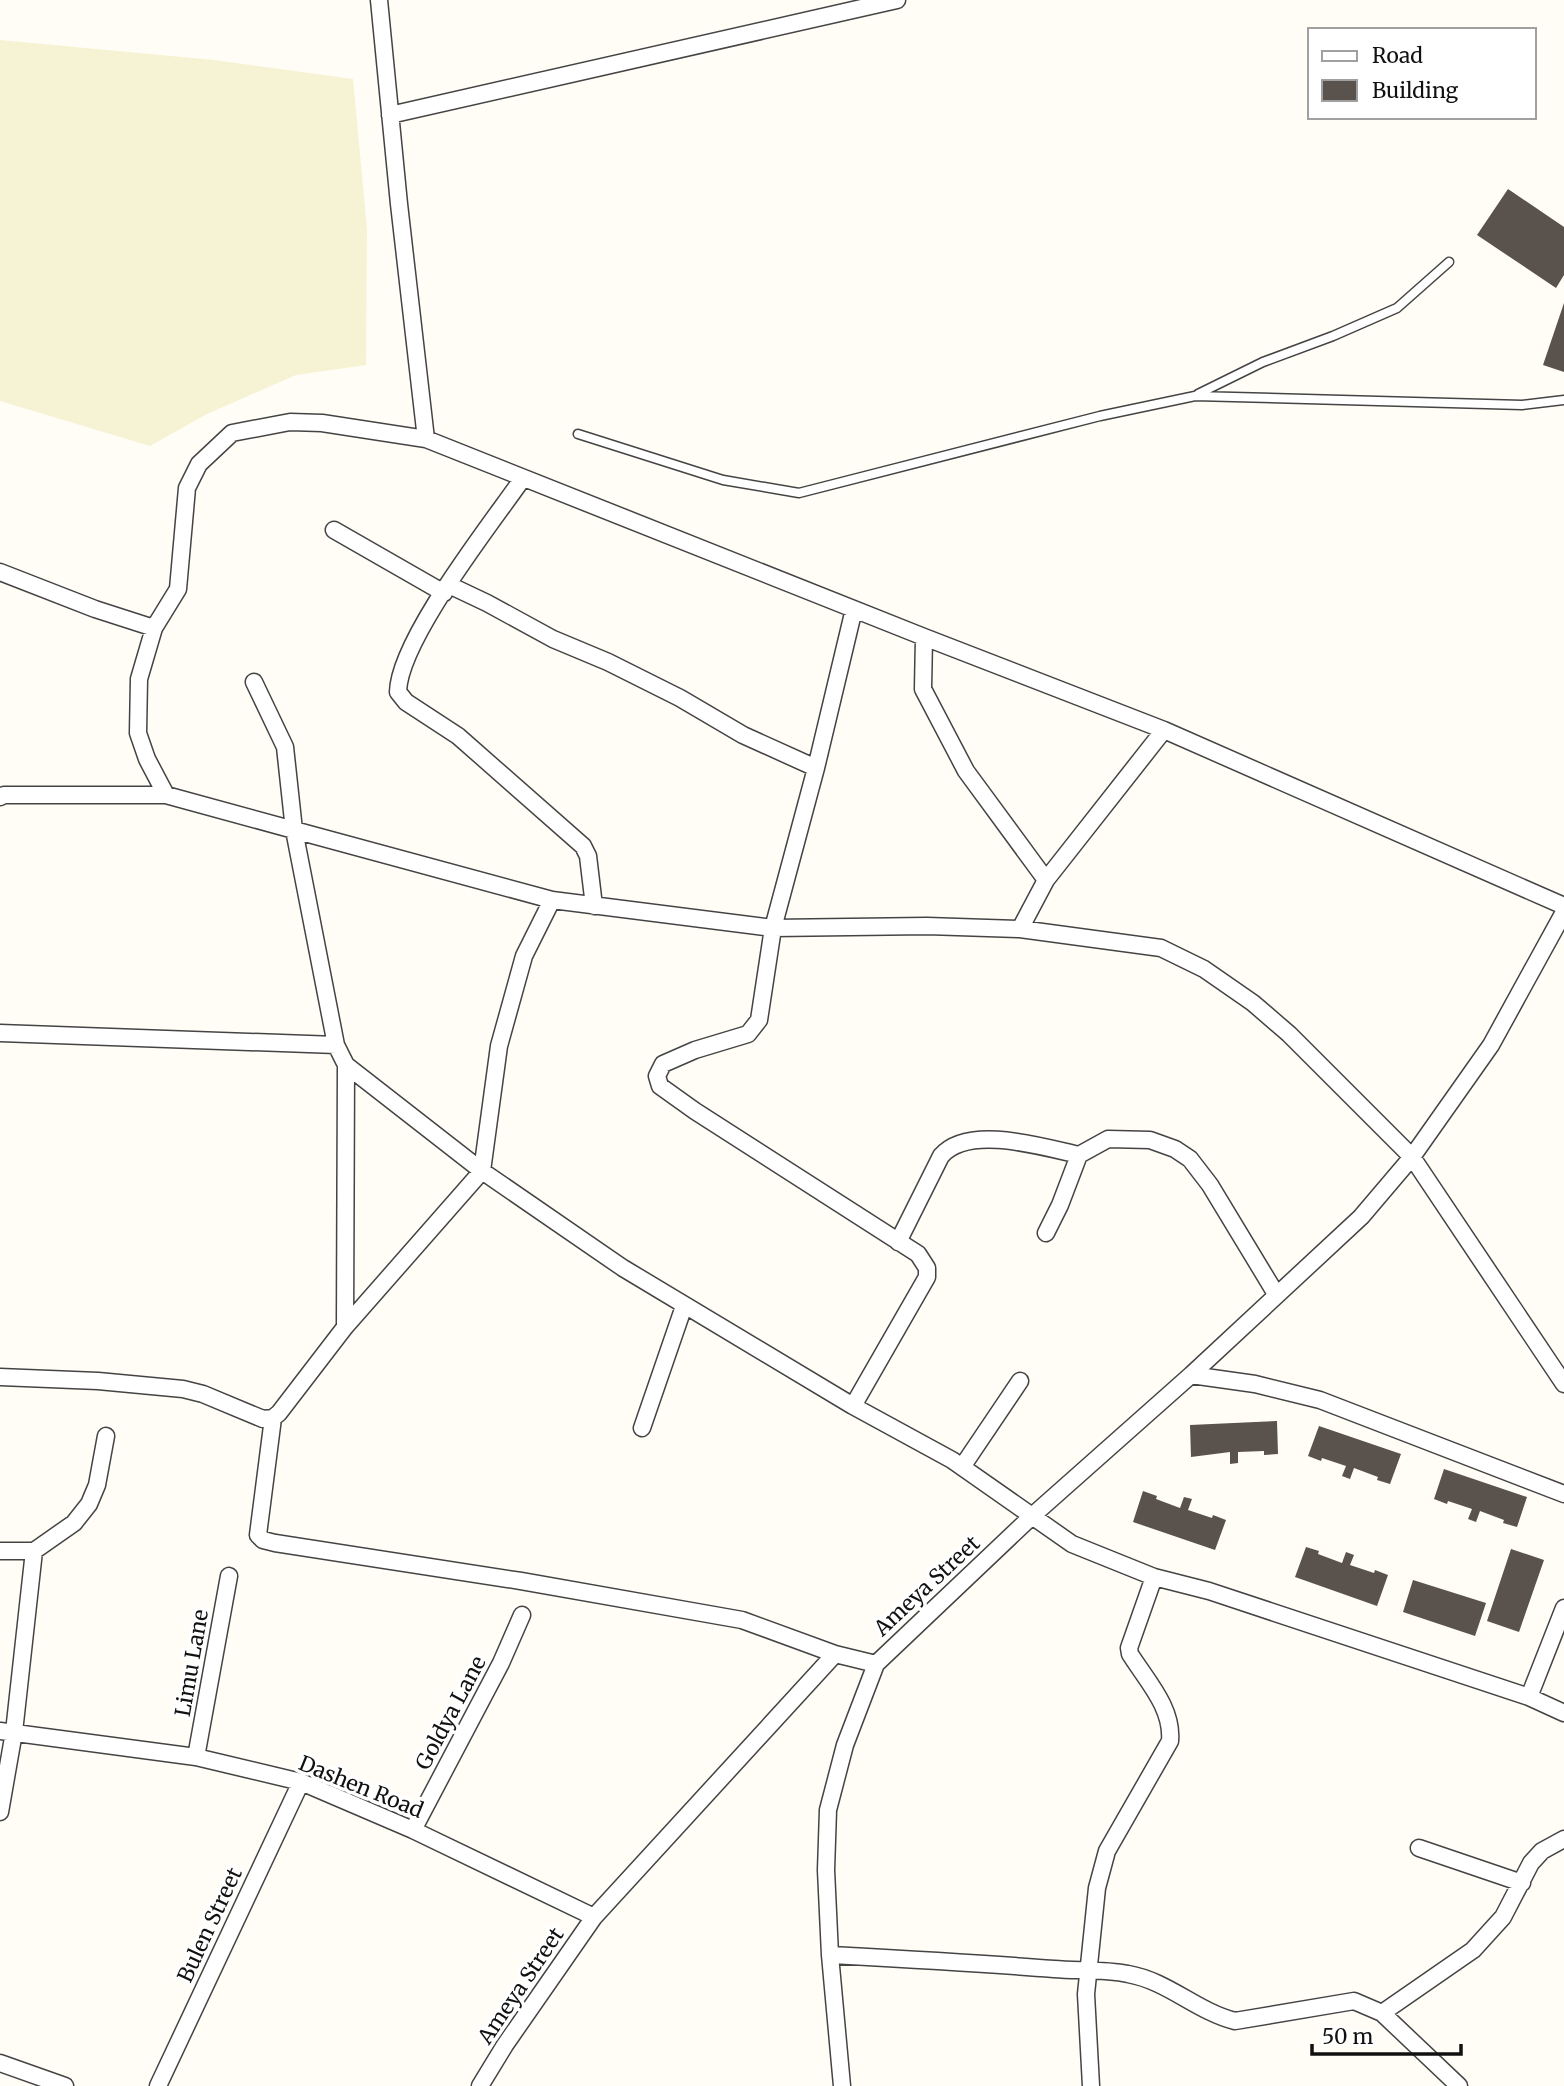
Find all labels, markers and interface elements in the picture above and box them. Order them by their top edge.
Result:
legend [1308,28,1536,119]
text: Road [1372,42,1423,69]
text: Building [1372,77,1459,104]
street label: Ameya Street [867,1530,985,1642]
street label: Limu Lane [169,1607,214,1718]
street label: Goldya Lane [409,1651,492,1774]
street label: Dashen Road [295,1749,428,1824]
street label: Bulen Street [171,1863,248,1986]
street label: Ameya Street [471,1922,570,2050]
scale bar [1312,2012,1461,2056]
text: 50 m [1322,2023,1373,2050]

